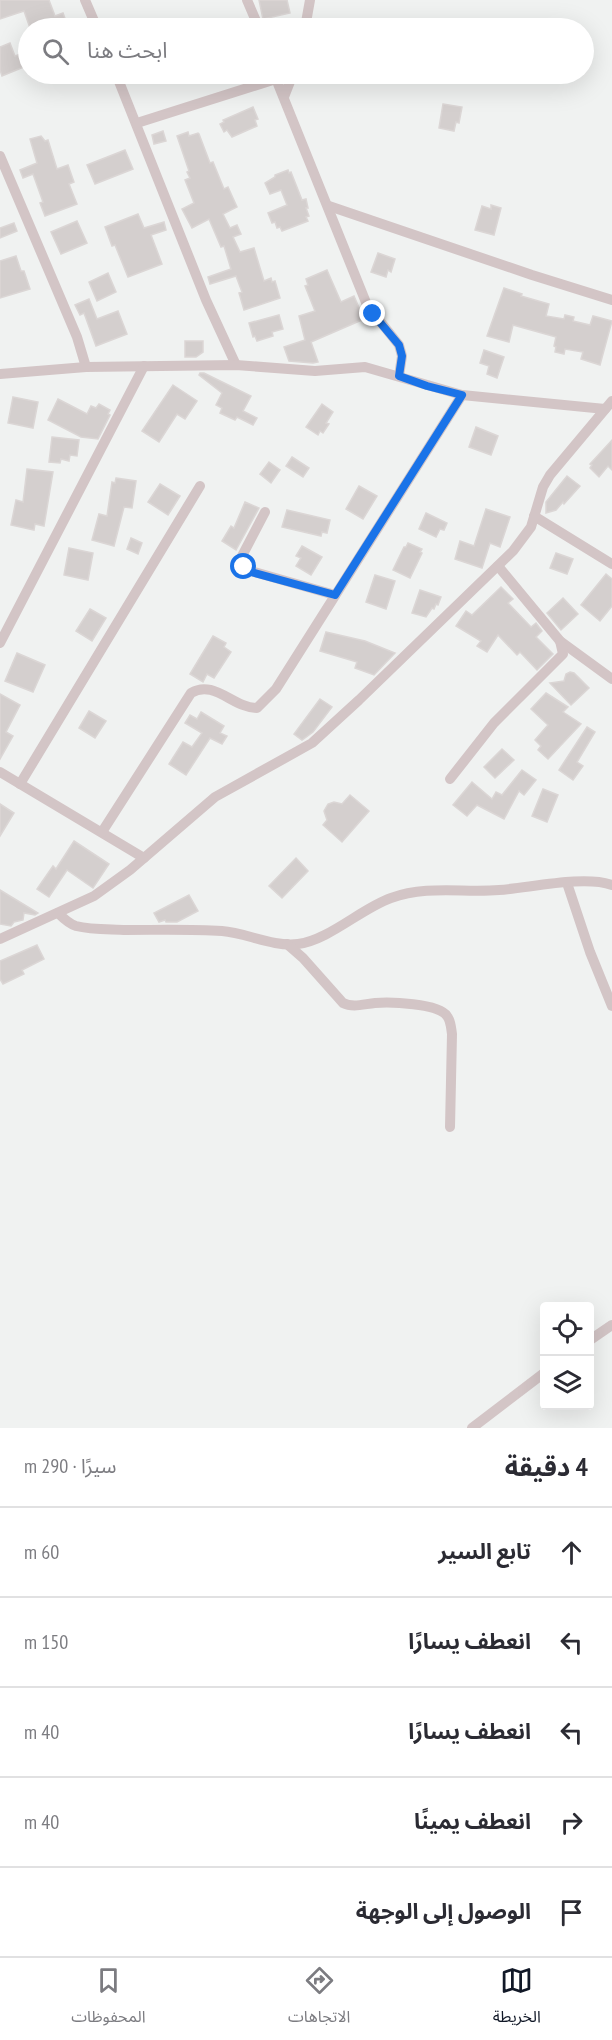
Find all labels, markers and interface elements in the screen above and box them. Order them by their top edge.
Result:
search box [18,18,594,84]
icon: search [39,35,72,68]
text: ابحث هنا [87,36,167,64]
route end [359,300,385,326]
route start [230,553,256,579]
map controls [540,1302,594,1410]
button: locate [540,1302,594,1356]
button: layers [540,1356,594,1410]
text: 4 دقيقة [505,1450,588,1483]
text: سيرًا · 290 m [24,1453,116,1479]
icon: ahead [555,1536,588,1569]
text: تابع السير [438,1537,531,1565]
text: 60 m [24,1539,59,1565]
icon: left [555,1626,588,1659]
text: انعطف يسارًا [408,1627,531,1655]
text: 150 m [24,1629,68,1655]
icon: left [555,1716,588,1749]
text: انعطف يسارًا [408,1717,531,1745]
text: 40 m [24,1719,59,1745]
icon: right [555,1806,588,1839]
text: انعطف يمينًا [414,1807,531,1835]
text: 40 m [24,1809,59,1835]
icon: arrive [555,1896,588,1929]
text: الوصول إلى الوجهة [356,1897,531,1925]
tab: المحفوظات [71,1964,145,2034]
tab: الاتجاهات [288,1964,350,2034]
tab: الخريطة [493,1964,541,2034]

